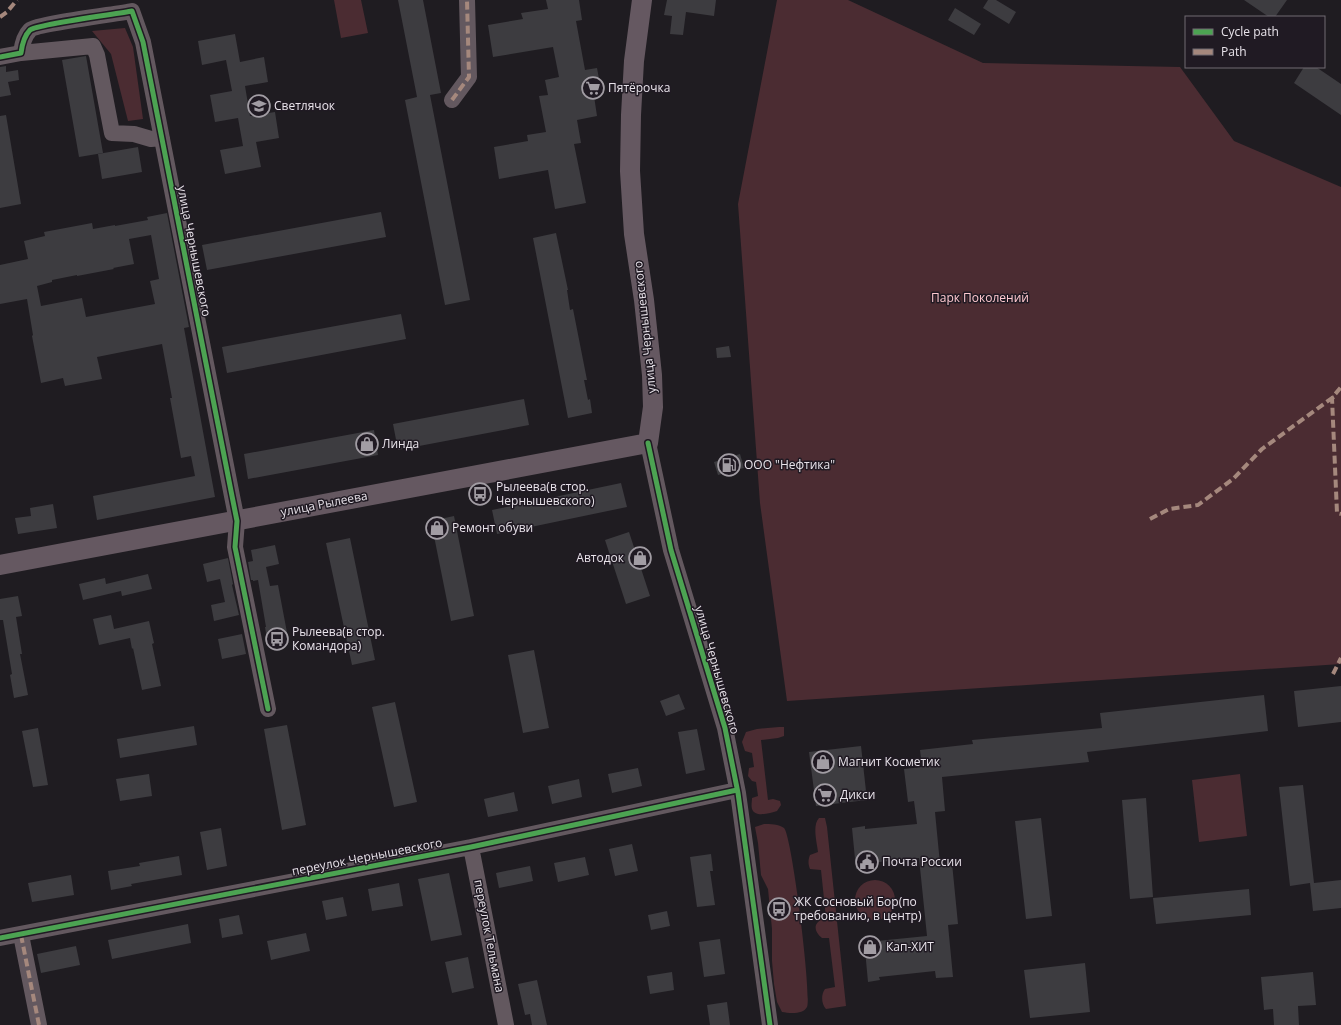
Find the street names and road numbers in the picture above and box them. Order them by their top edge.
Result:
street label: улица Чернышевского [173,184,216,318]
street label: улица Чернышевского [629,260,660,394]
street label: улица Рылеева [279,487,369,520]
street label: улица Чернышевского [691,604,744,736]
street label: переулок Чернышевского [290,834,443,879]
street label: переулок Тельмана [470,878,509,994]

